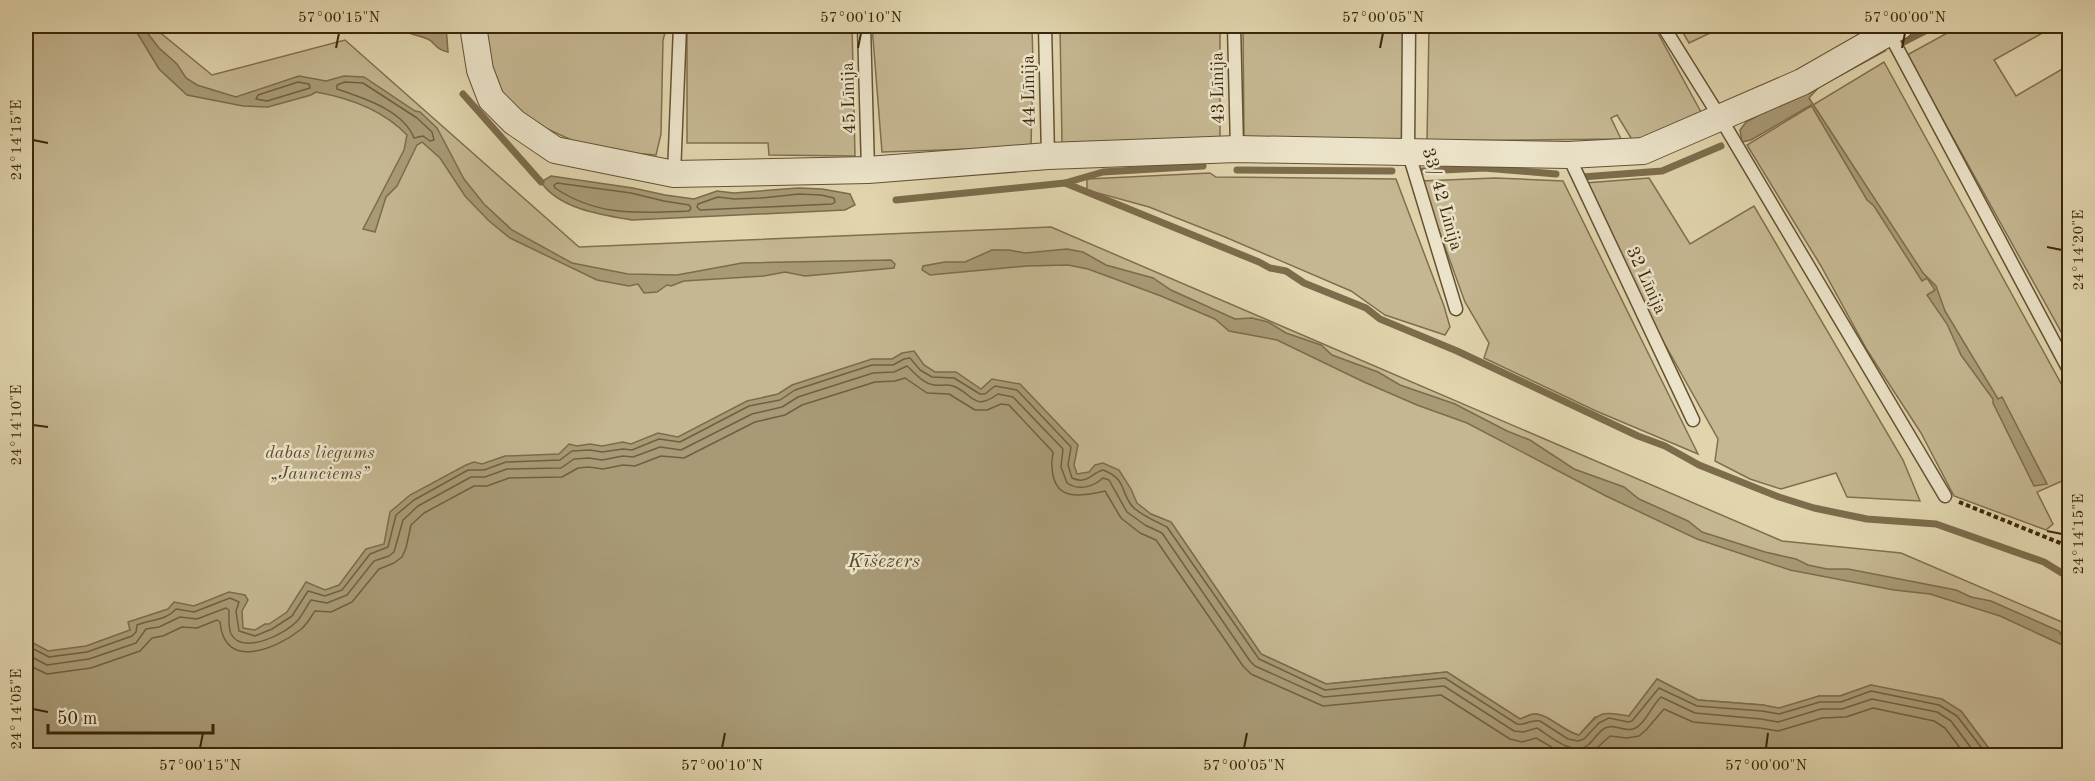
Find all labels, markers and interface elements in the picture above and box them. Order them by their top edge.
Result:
text: 57°00'15"N [298,11,380,26]
text: 57°00'10"N [820,11,902,26]
text: 57°00'05"N [1342,11,1424,26]
text: 57°00'00"N [1864,11,1946,26]
street label: 43 Līnija [1208,52,1228,124]
street label: 44 Līnija [1019,55,1039,127]
street label: 45 Līnija [839,62,859,134]
text: 24°14'15"E [10,100,25,180]
street label: 33/ 42 Līnija [1419,146,1465,253]
text: 24°14'20"E [2072,210,2087,290]
street label: 32 Līnija [1623,244,1670,317]
text: 24°14'10"E [10,385,25,465]
park label: dabas liegums „Jaunciems” [265,444,375,483]
text: 24°14'15"E [2072,494,2087,574]
water label: Ķīšezers [847,552,920,573]
text: 24°14'05"E [10,669,25,749]
scale bar [48,697,213,735]
text: 50 m [57,710,97,728]
text: 57°00'15"N [159,759,241,774]
text: 57°00'10"N [681,759,763,774]
text: 57°00'05"N [1203,759,1285,774]
text: 57°00'00"N [1725,759,1807,774]

